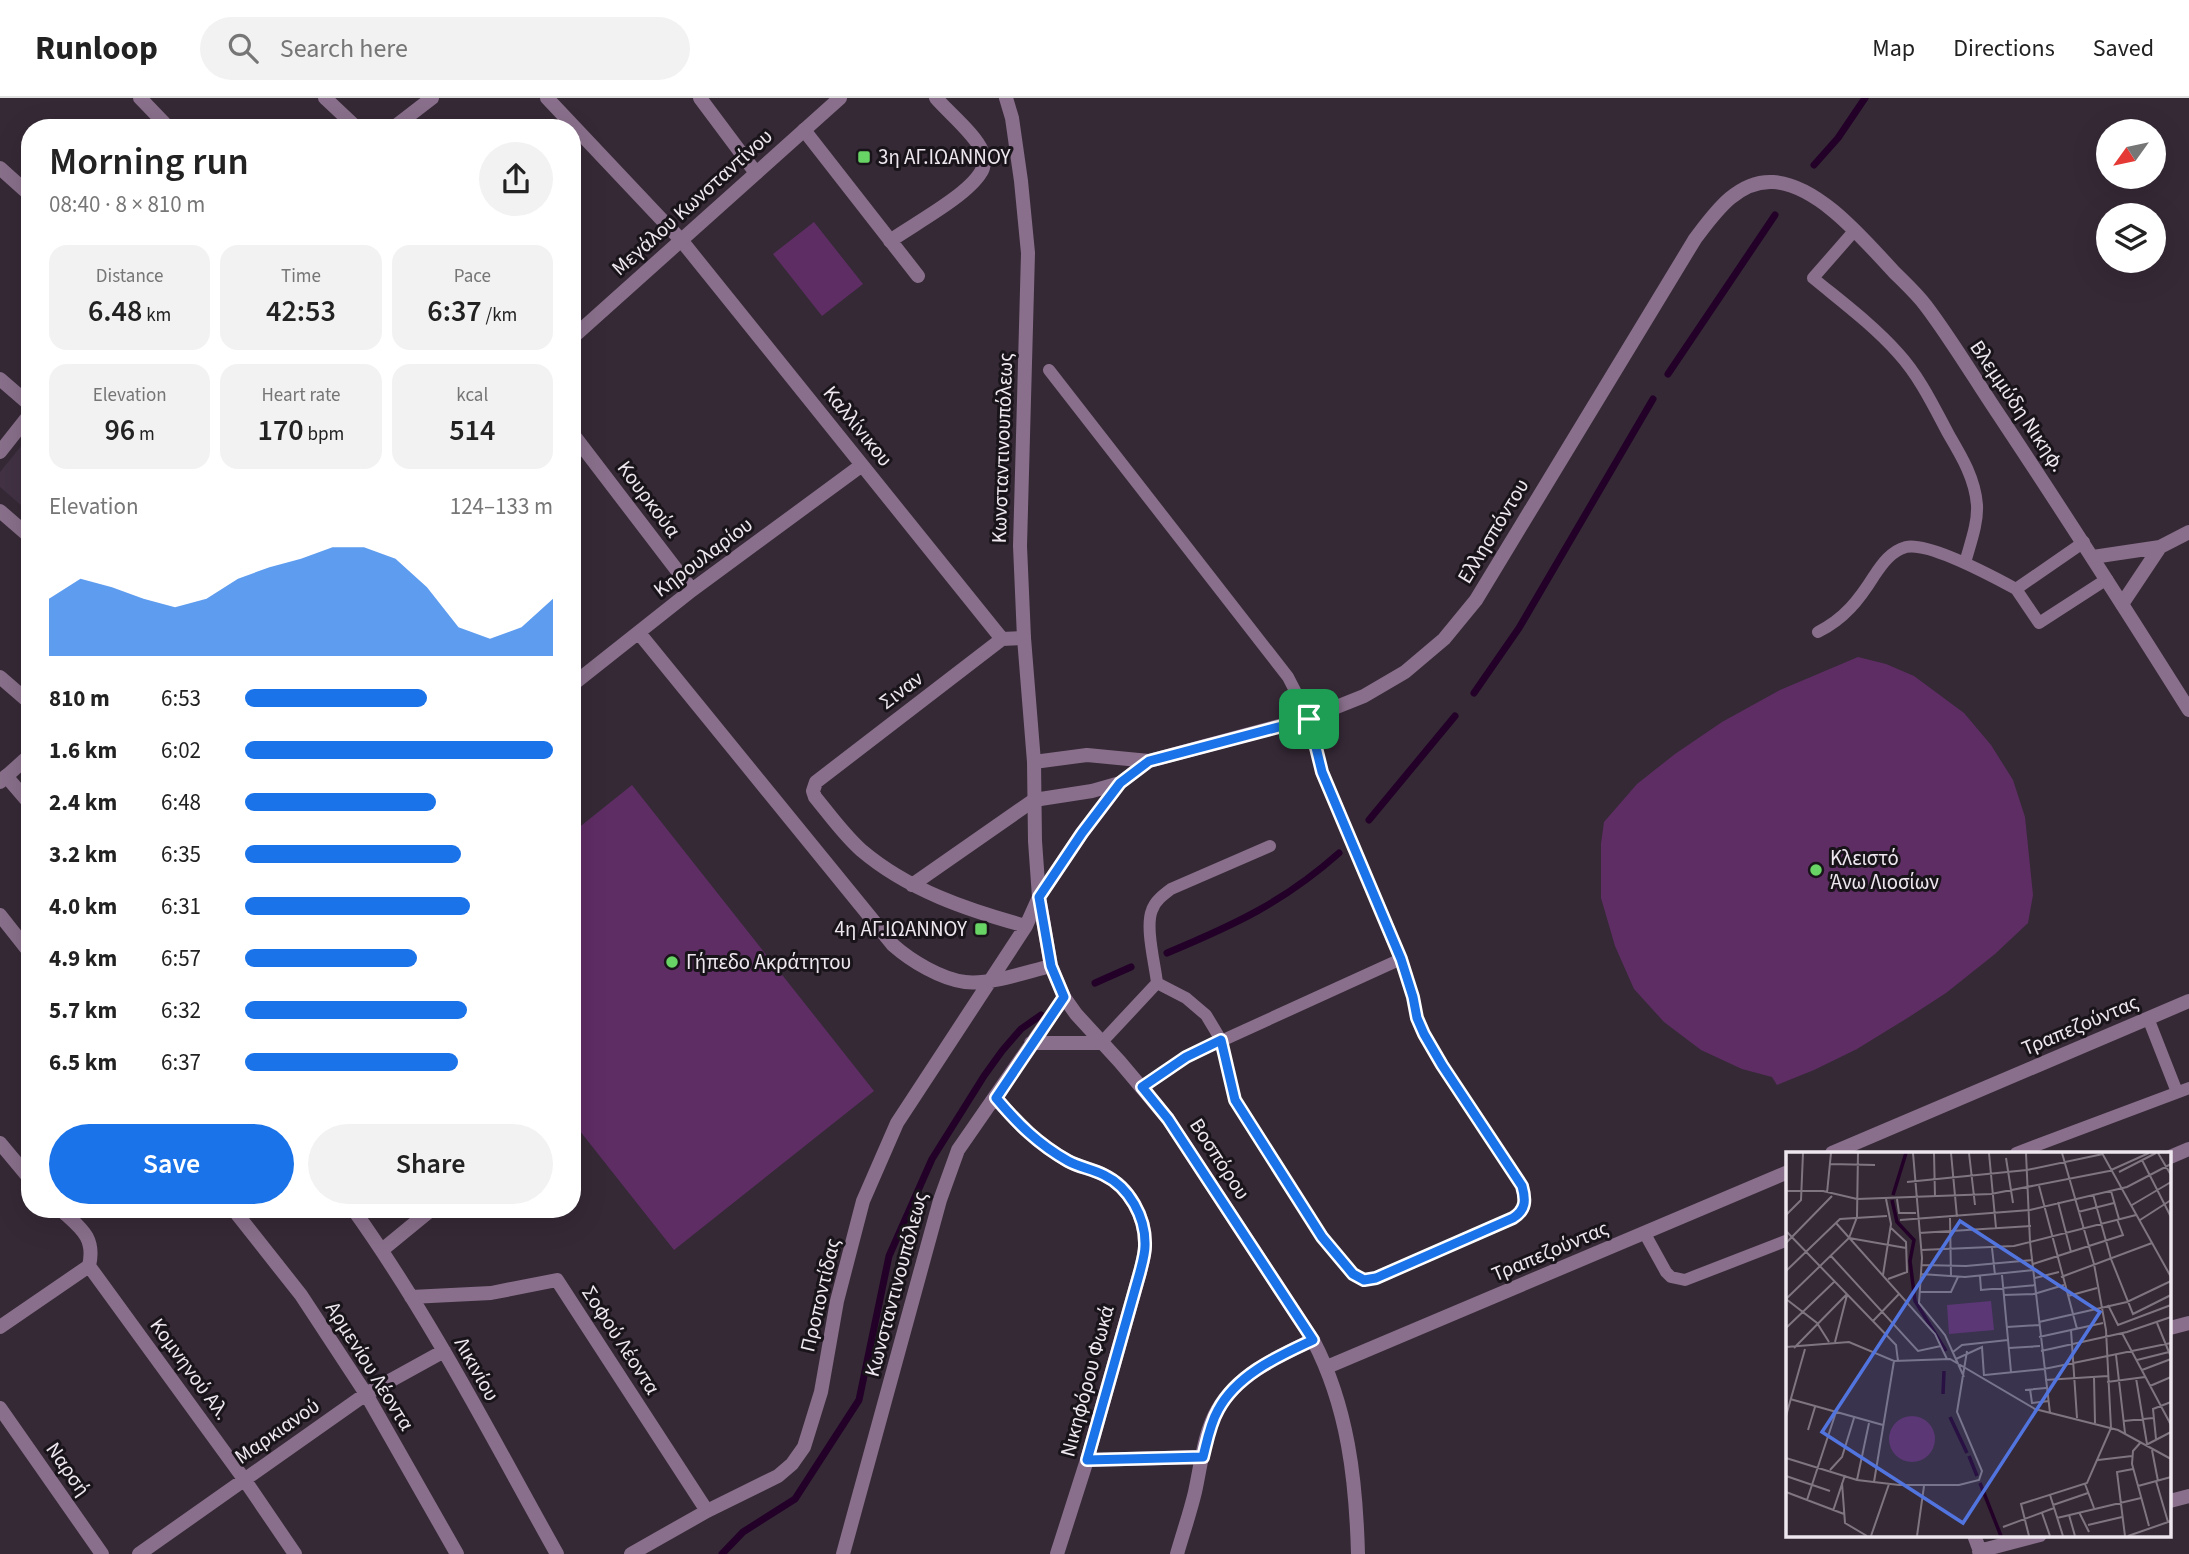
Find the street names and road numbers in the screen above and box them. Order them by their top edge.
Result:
street label: Μεγάλου Κωνσταντίνου [605,121,779,283]
street label: Βλεμμύδη Νικηφ. [1963,334,2073,478]
street label: Κωνσταντινουπόλεως [984,352,1020,544]
street label: Καλλίνικου [816,379,900,473]
street label: Κουρκούα [610,454,688,544]
street label: Ελλησπόντου [1450,473,1536,589]
street label: Κηρουλαρίου [647,510,759,604]
street label: Σιναν [873,664,929,716]
street label: Τραπεζούντας [2017,987,2143,1063]
street label: Βοσπόρου [1182,1112,1258,1206]
street label: Κωνσταντινουπόλεως [857,1188,935,1380]
street label: Τραπεζούντας [1487,1213,1613,1289]
street label: Προποντίδας [792,1235,848,1355]
street label: Σοφού Λέοντα [575,1280,668,1400]
street label: Αρμενίου Λέοντα [318,1296,422,1437]
street label: Νικηφόρου Φωκά [1052,1302,1122,1460]
street label: Κομνηνού Αλ. [143,1312,237,1426]
street label: Λικινίου [447,1331,507,1407]
street label: Μαρκιανού [228,1391,326,1471]
street label: Ναρσή [39,1436,97,1502]

